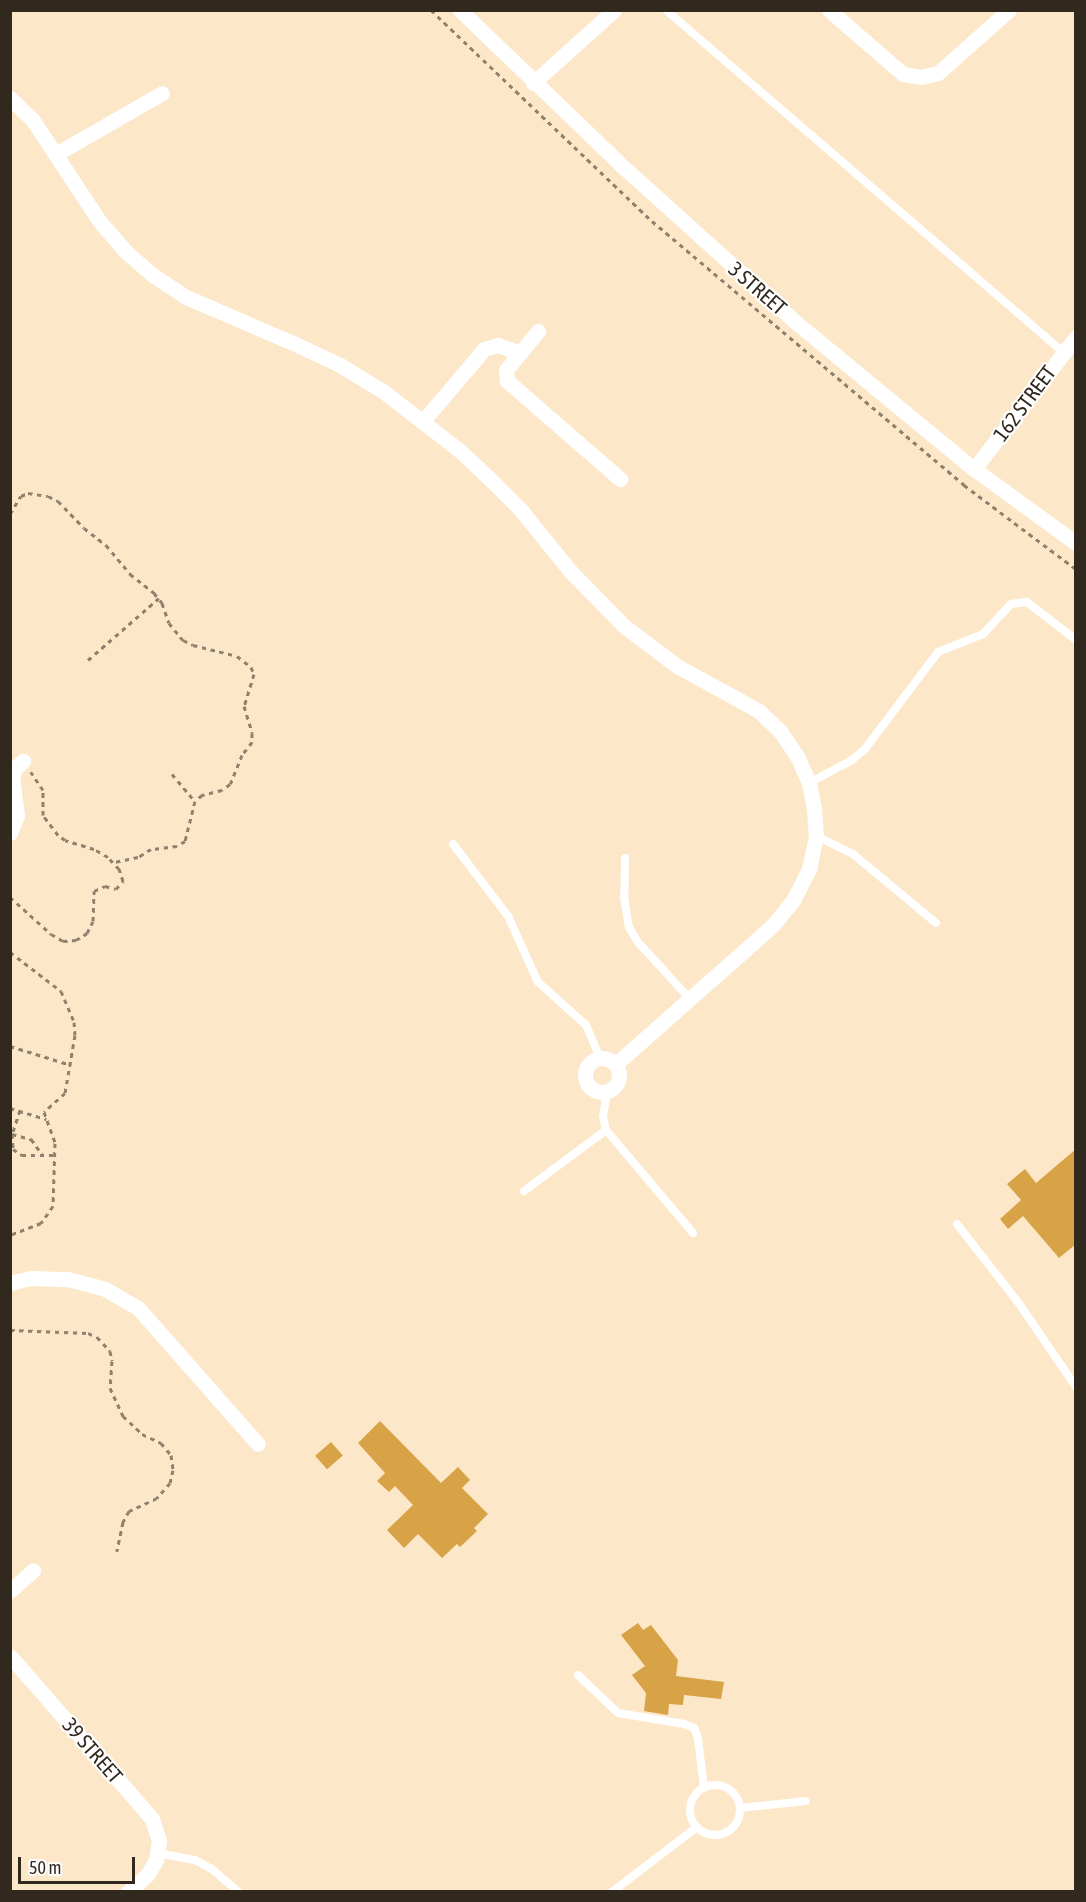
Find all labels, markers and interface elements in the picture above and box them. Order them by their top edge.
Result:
street label: 3 STREET [724,256,792,320]
street label: 162 STREET [987,360,1061,446]
street label: 39 STREET [58,1712,128,1788]
scale bar [21,1845,138,1883]
text: 50 m [29,1857,61,1878]

